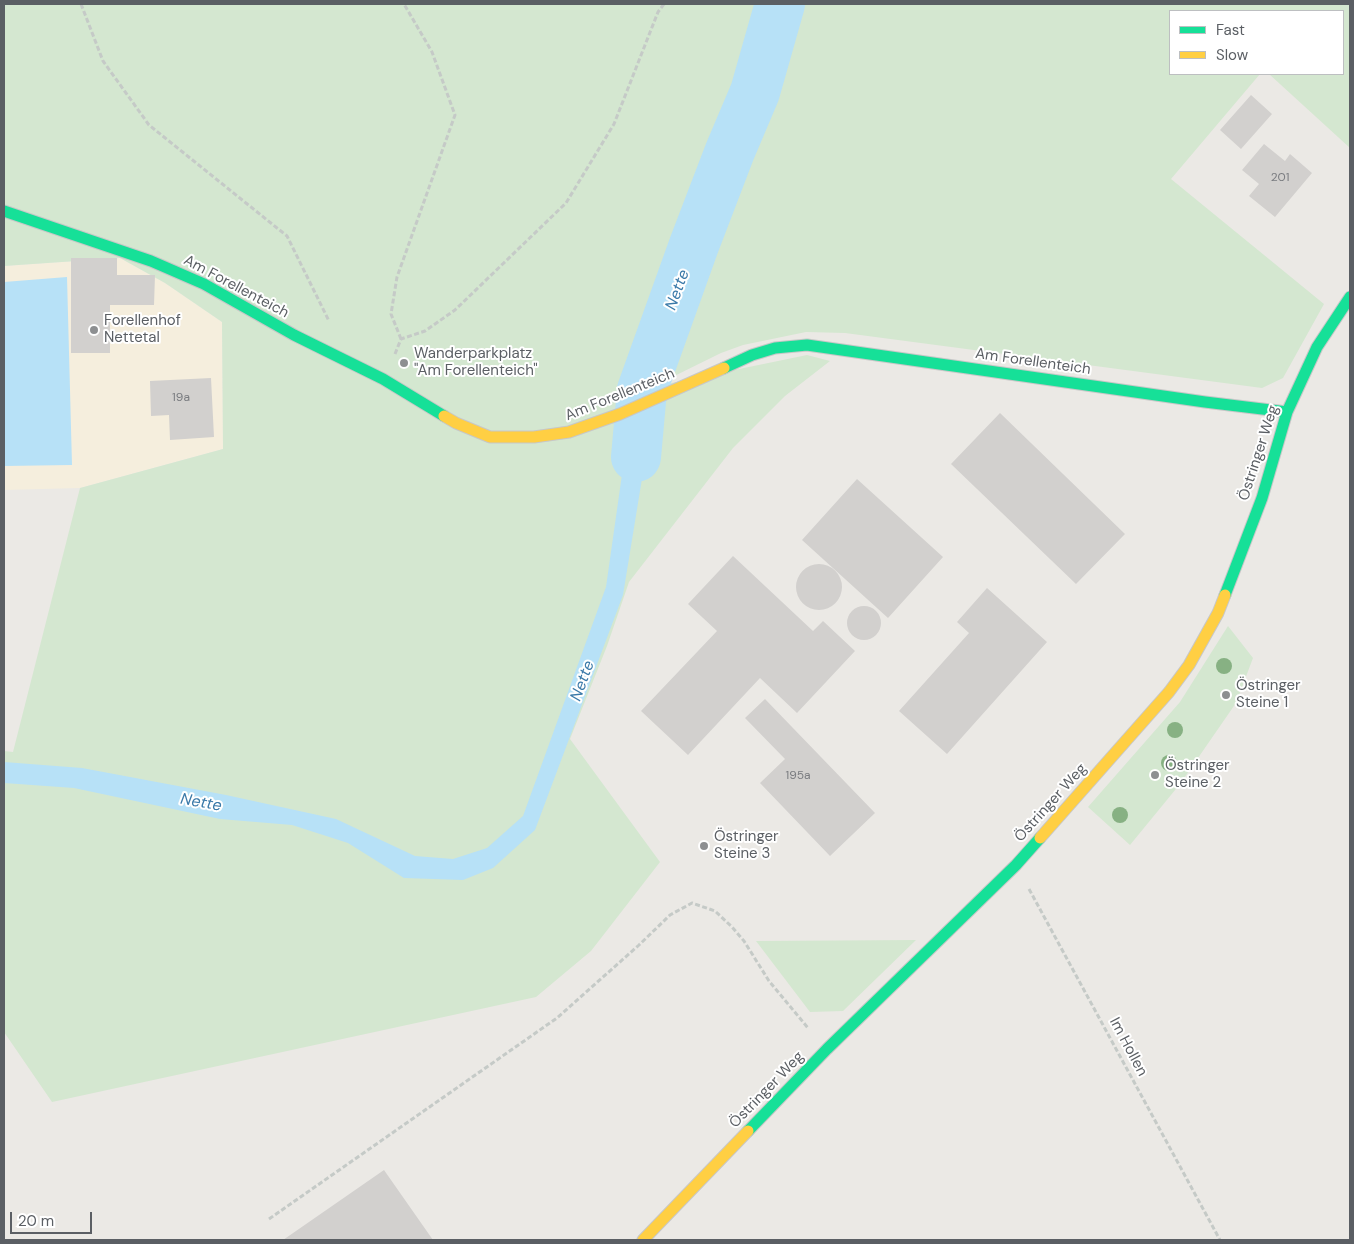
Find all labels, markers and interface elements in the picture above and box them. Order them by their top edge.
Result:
legend [1169,10,1344,75]
text: Fast [1216,20,1245,40]
text: Slow [1216,45,1248,65]
house number: 201 [1271,171,1289,185]
street label: Am Forellenteich [180,252,292,322]
water label: Nette [662,267,694,313]
place label: Forellenhof Nettetal [104,312,181,347]
marker: Forellenhof Nettetal [88,324,100,336]
place label: Wanderparkplatz "Am Forellenteich" [414,345,538,380]
street label: Am Forellenteich [974,345,1092,379]
marker: Wanderparkplatz "Am Forellenteich" [398,357,410,369]
street label: Am Forellenteich [563,365,677,425]
house number: 19a [172,391,190,405]
street label: Östringer Weg [1235,403,1283,503]
water label: Nette [567,658,599,704]
place label: Östringer Steine 1 [1236,677,1301,712]
marker: Östringer Steine 1 [1220,689,1232,701]
place label: Östringer Steine 2 [1165,757,1230,792]
street label: Östringer Weg [1011,760,1091,846]
house number: 195a [785,769,811,783]
marker: Östringer Steine 2 [1149,769,1161,781]
water label: Nette [179,790,223,816]
place label: Östringer Steine 3 [714,828,779,863]
marker: Östringer Steine 3 [698,840,710,852]
street label: Im Hollen [1105,1015,1151,1079]
street label: Östringer Weg [726,1048,808,1132]
scale bar [12,1202,95,1234]
text: 20 m [18,1211,54,1231]

